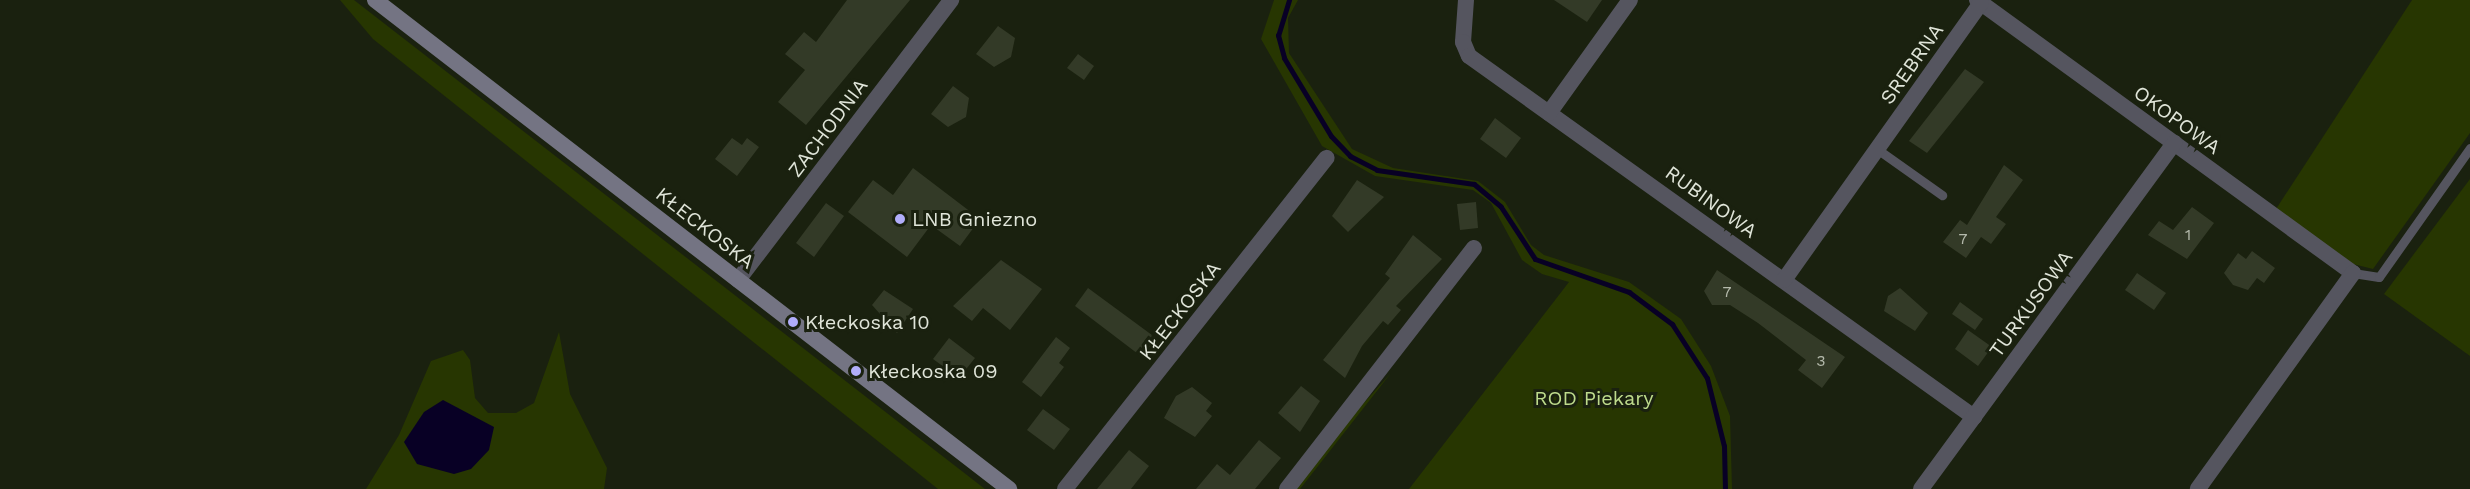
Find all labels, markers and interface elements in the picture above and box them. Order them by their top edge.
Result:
street label: SREBRNA [1875,19,1949,109]
street label: ZACHODNIA [783,74,873,182]
street label: OKOPOWA [2129,81,2225,159]
street label: RUBINOWA [1660,161,1762,243]
street label: KŁECKOSKA [651,182,759,274]
place label: LNB Gniezno [912,207,1037,231]
marker: LNB Gniezno [893,212,907,226]
house number: 1 [2185,225,2191,245]
house number: 7 [1959,229,1967,249]
street label: TURKUSOWA [1984,246,2078,362]
street label: KŁECKOSKA [1134,257,1226,365]
house number: 7 [1723,282,1731,302]
place label: Kłeckoska 10 [805,310,930,334]
marker: Kłeckoska 10 [786,315,800,329]
house number: 3 [1816,351,1826,371]
place label: Kłeckoska 09 [868,359,998,383]
marker: Kłeckoska 09 [849,364,863,378]
park label: ROD Piekary [1534,386,1654,410]

